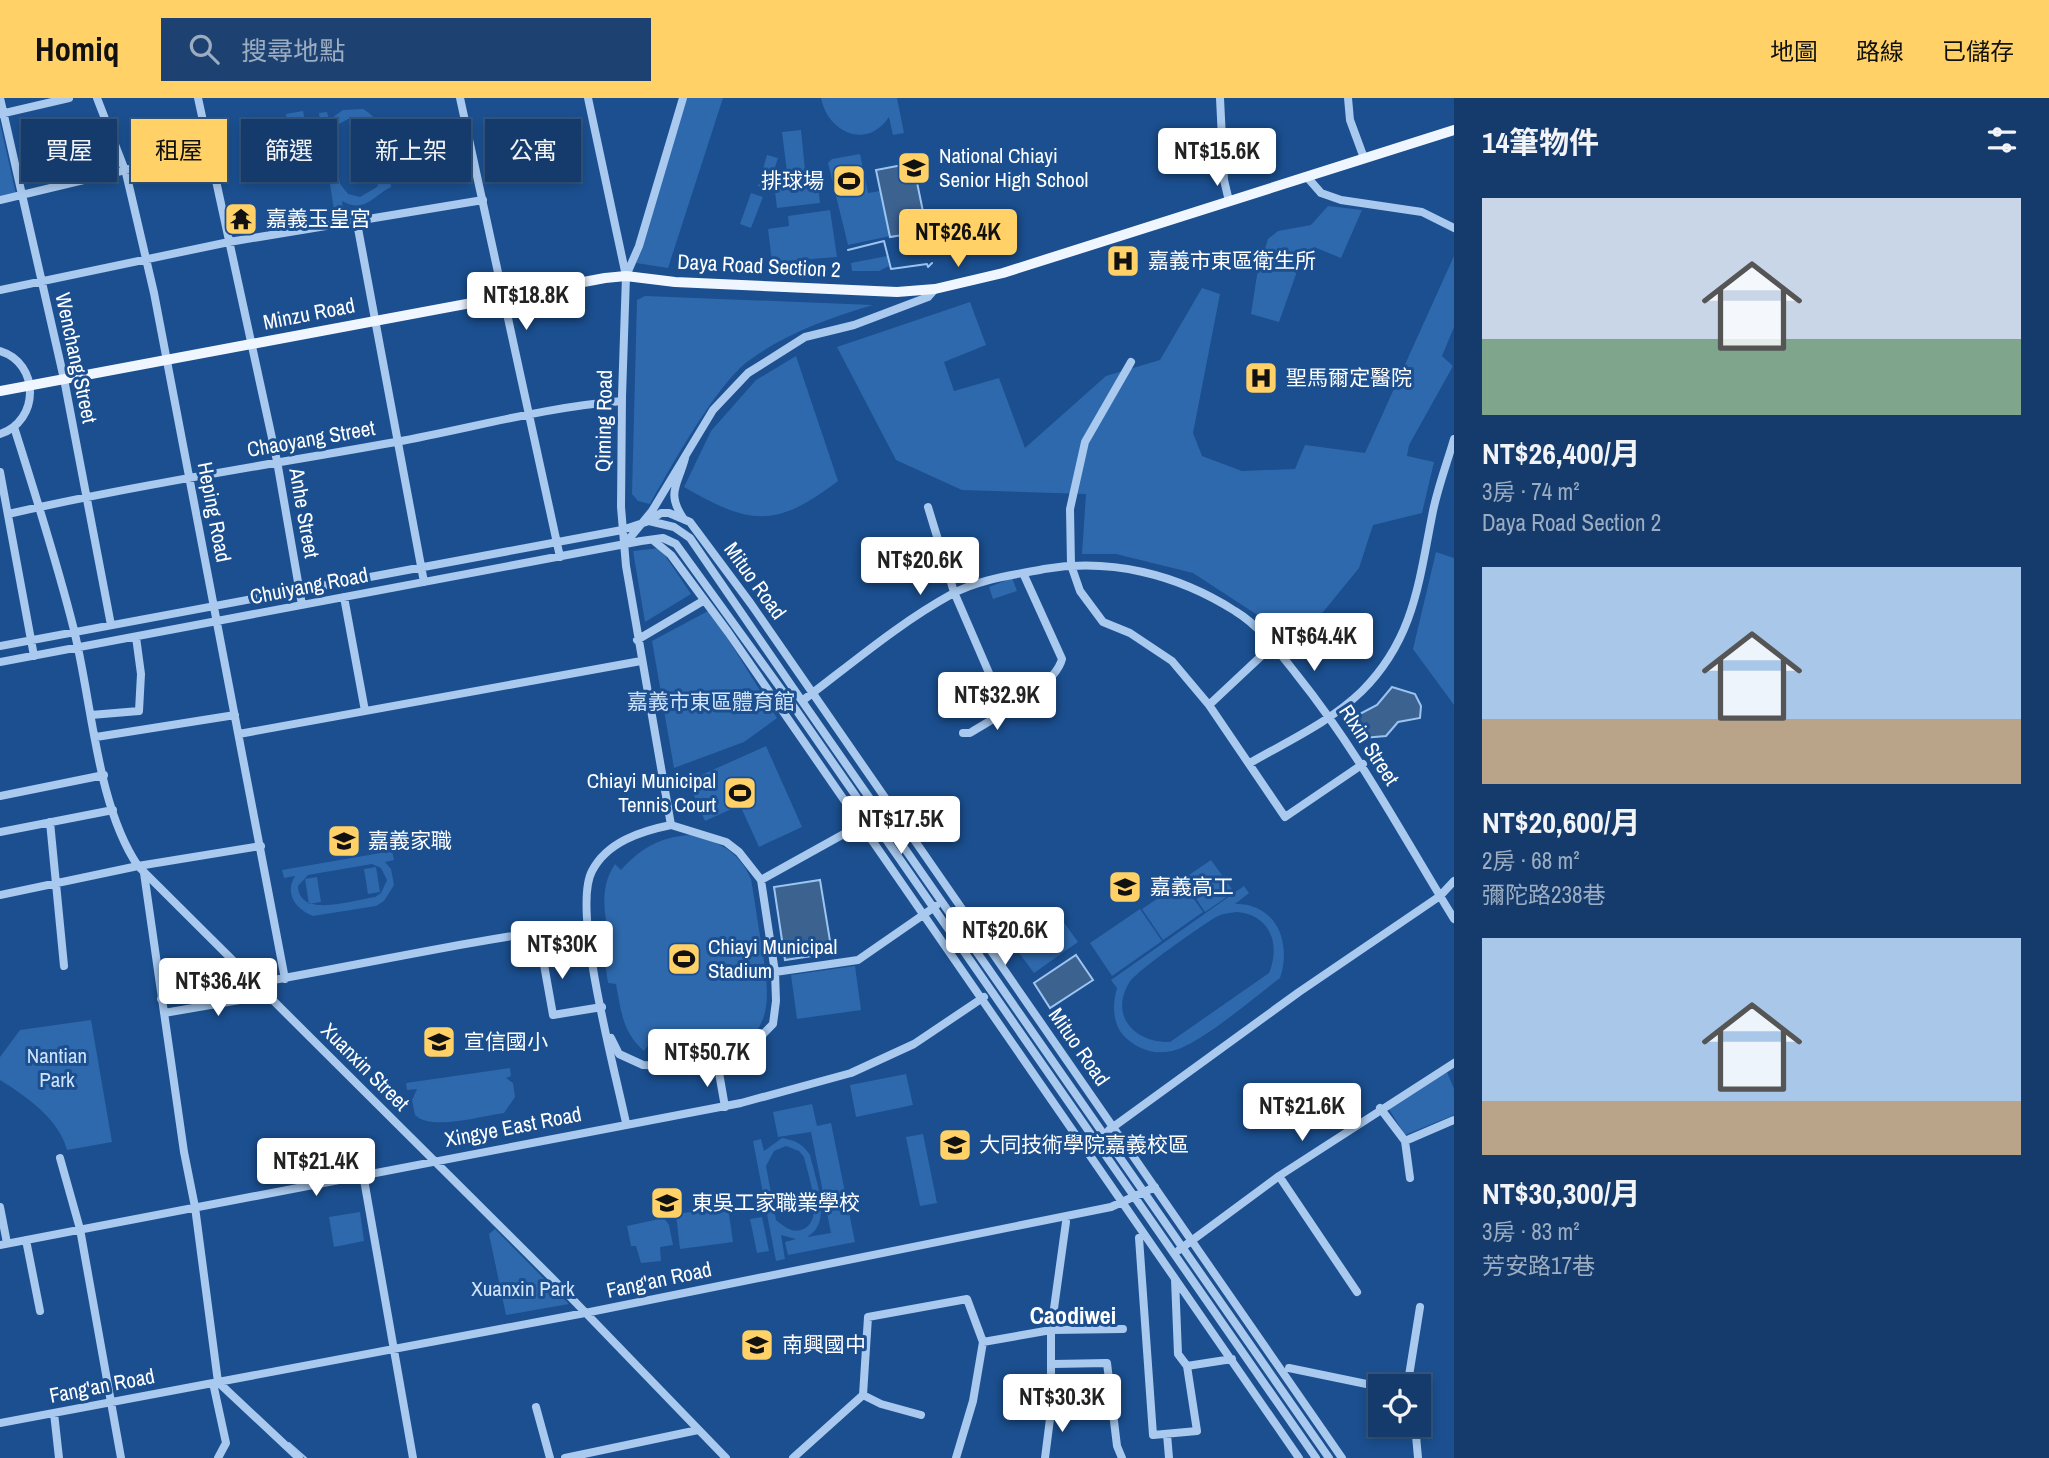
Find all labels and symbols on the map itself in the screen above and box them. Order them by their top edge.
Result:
pin: NT$15.6K [1145,129,1289,188]
place label: National Chiayi Senior High School [939,141,1088,194]
school or university icon: National Chiayi Senior High School [895,149,933,187]
sports icon: 排球場 [830,162,868,200]
place label: 排球場 [761,166,824,195]
temple icon: 嘉義玉皇宮 [222,200,260,238]
place label: 嘉義玉皇宮 [266,204,371,233]
pin: NT$26.4K [886,209,1030,269]
hospital icon: 嘉義市東區衛生所 [1104,242,1142,280]
place label: 嘉義市東區衛生所 [1148,246,1316,275]
street label: Daya Road Section 2 [677,247,842,284]
pin: NT$18.8K [454,272,598,332]
street label: Wenchang Street [49,290,105,426]
street label: Minzu Road [261,290,357,337]
hospital icon: 聖馬爾定醫院 [1242,359,1280,397]
place label: 聖馬爾定醫院 [1286,363,1412,392]
street label: Qiming Road [588,370,619,472]
street label: Chaoyang Street [245,413,377,464]
street label: Heping Road [191,459,238,564]
street label: Anhe Street [282,465,327,560]
street label: Mituo Road [718,536,793,625]
pin: NT$20.6K [848,538,992,597]
street label: Chuiyang Road [247,560,370,611]
pin: NT$64.4K [1242,614,1386,673]
pin: NT$32.9K [925,672,1069,732]
park label: 嘉義市東區體育館 [627,687,795,716]
street label: RIxin Street [1332,699,1406,791]
place label: Chiayi Municipal Tennis Court [587,766,716,819]
sports icon: Chiayi Municipal Tennis Court [721,774,759,812]
pin: NT$17.5K [829,796,973,856]
school or university icon: 嘉義家職 [325,822,363,860]
place label: 嘉義家職 [368,826,452,855]
school or university icon: 嘉義高工 [1106,868,1144,906]
place label: 嘉義高工 [1150,872,1234,901]
pin: NT$20.6K [933,908,1077,967]
pin: NT$30K [505,922,619,981]
place label: Chiayi Municipal Stadium [708,932,837,985]
sports icon: Chiayi Municipal Stadium [665,940,703,978]
pin: NT$36.4K [146,958,290,1018]
street label: Mituo Road [1042,1002,1117,1091]
street label: Xuanxin Street [315,1016,416,1117]
school or university icon: 宣信國小 [420,1023,458,1061]
place label: 宣信國小 [464,1027,548,1056]
pin: NT$50.7K [635,1030,779,1089]
park label: Nantian Park [27,1041,87,1094]
pin: NT$21.6K [1230,1084,1374,1143]
street label: Xingye East Road [442,1099,584,1154]
school or university icon: 大同技術學院嘉義校區 [936,1126,974,1164]
place label: 大同技術學院嘉義校區 [979,1130,1189,1159]
pin: NT$21.4K [244,1138,388,1198]
school or university icon: 東吳工家職業學校 [648,1184,686,1222]
place label: 東吳工家職業學校 [692,1188,860,1217]
street label: Fang'an Road [604,1254,714,1305]
park label: Xuanxin Park [471,1274,575,1303]
district label: Caodiwei [1030,1299,1116,1331]
school or university icon: 南興國中 [738,1326,776,1364]
place label: 南興國中 [782,1330,866,1359]
street label: Fang'an Road [47,1361,157,1410]
pin: NT$30.3K [990,1374,1134,1434]

